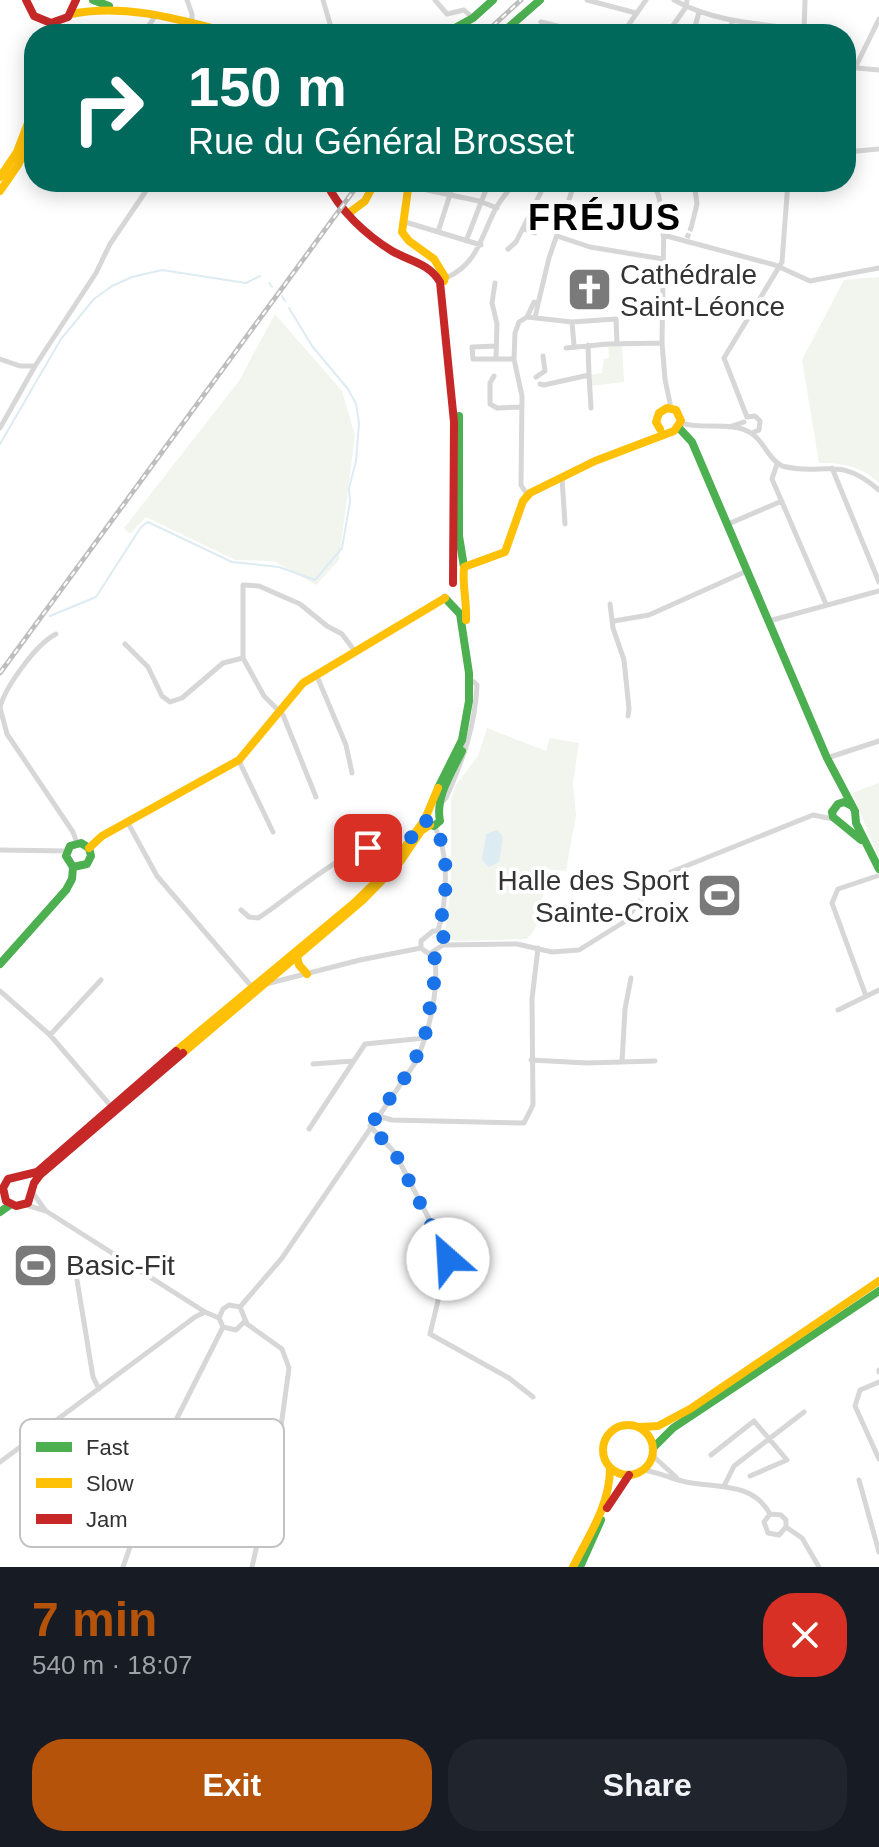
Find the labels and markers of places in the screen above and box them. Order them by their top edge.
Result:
place label: Cathédrale Saint-Léonce [620,259,785,322]
church icon: Cathédrale Saint-Léonce [565,266,613,314]
pin [334,814,402,882]
place label: Halle des Sport Sainte-Croix [498,865,689,928]
sports icon: Halle des Sport Sainte-Croix [696,872,744,920]
sports icon: Basic-Fit [11,1241,59,1289]
place label: Basic-Fit [66,1250,175,1281]

